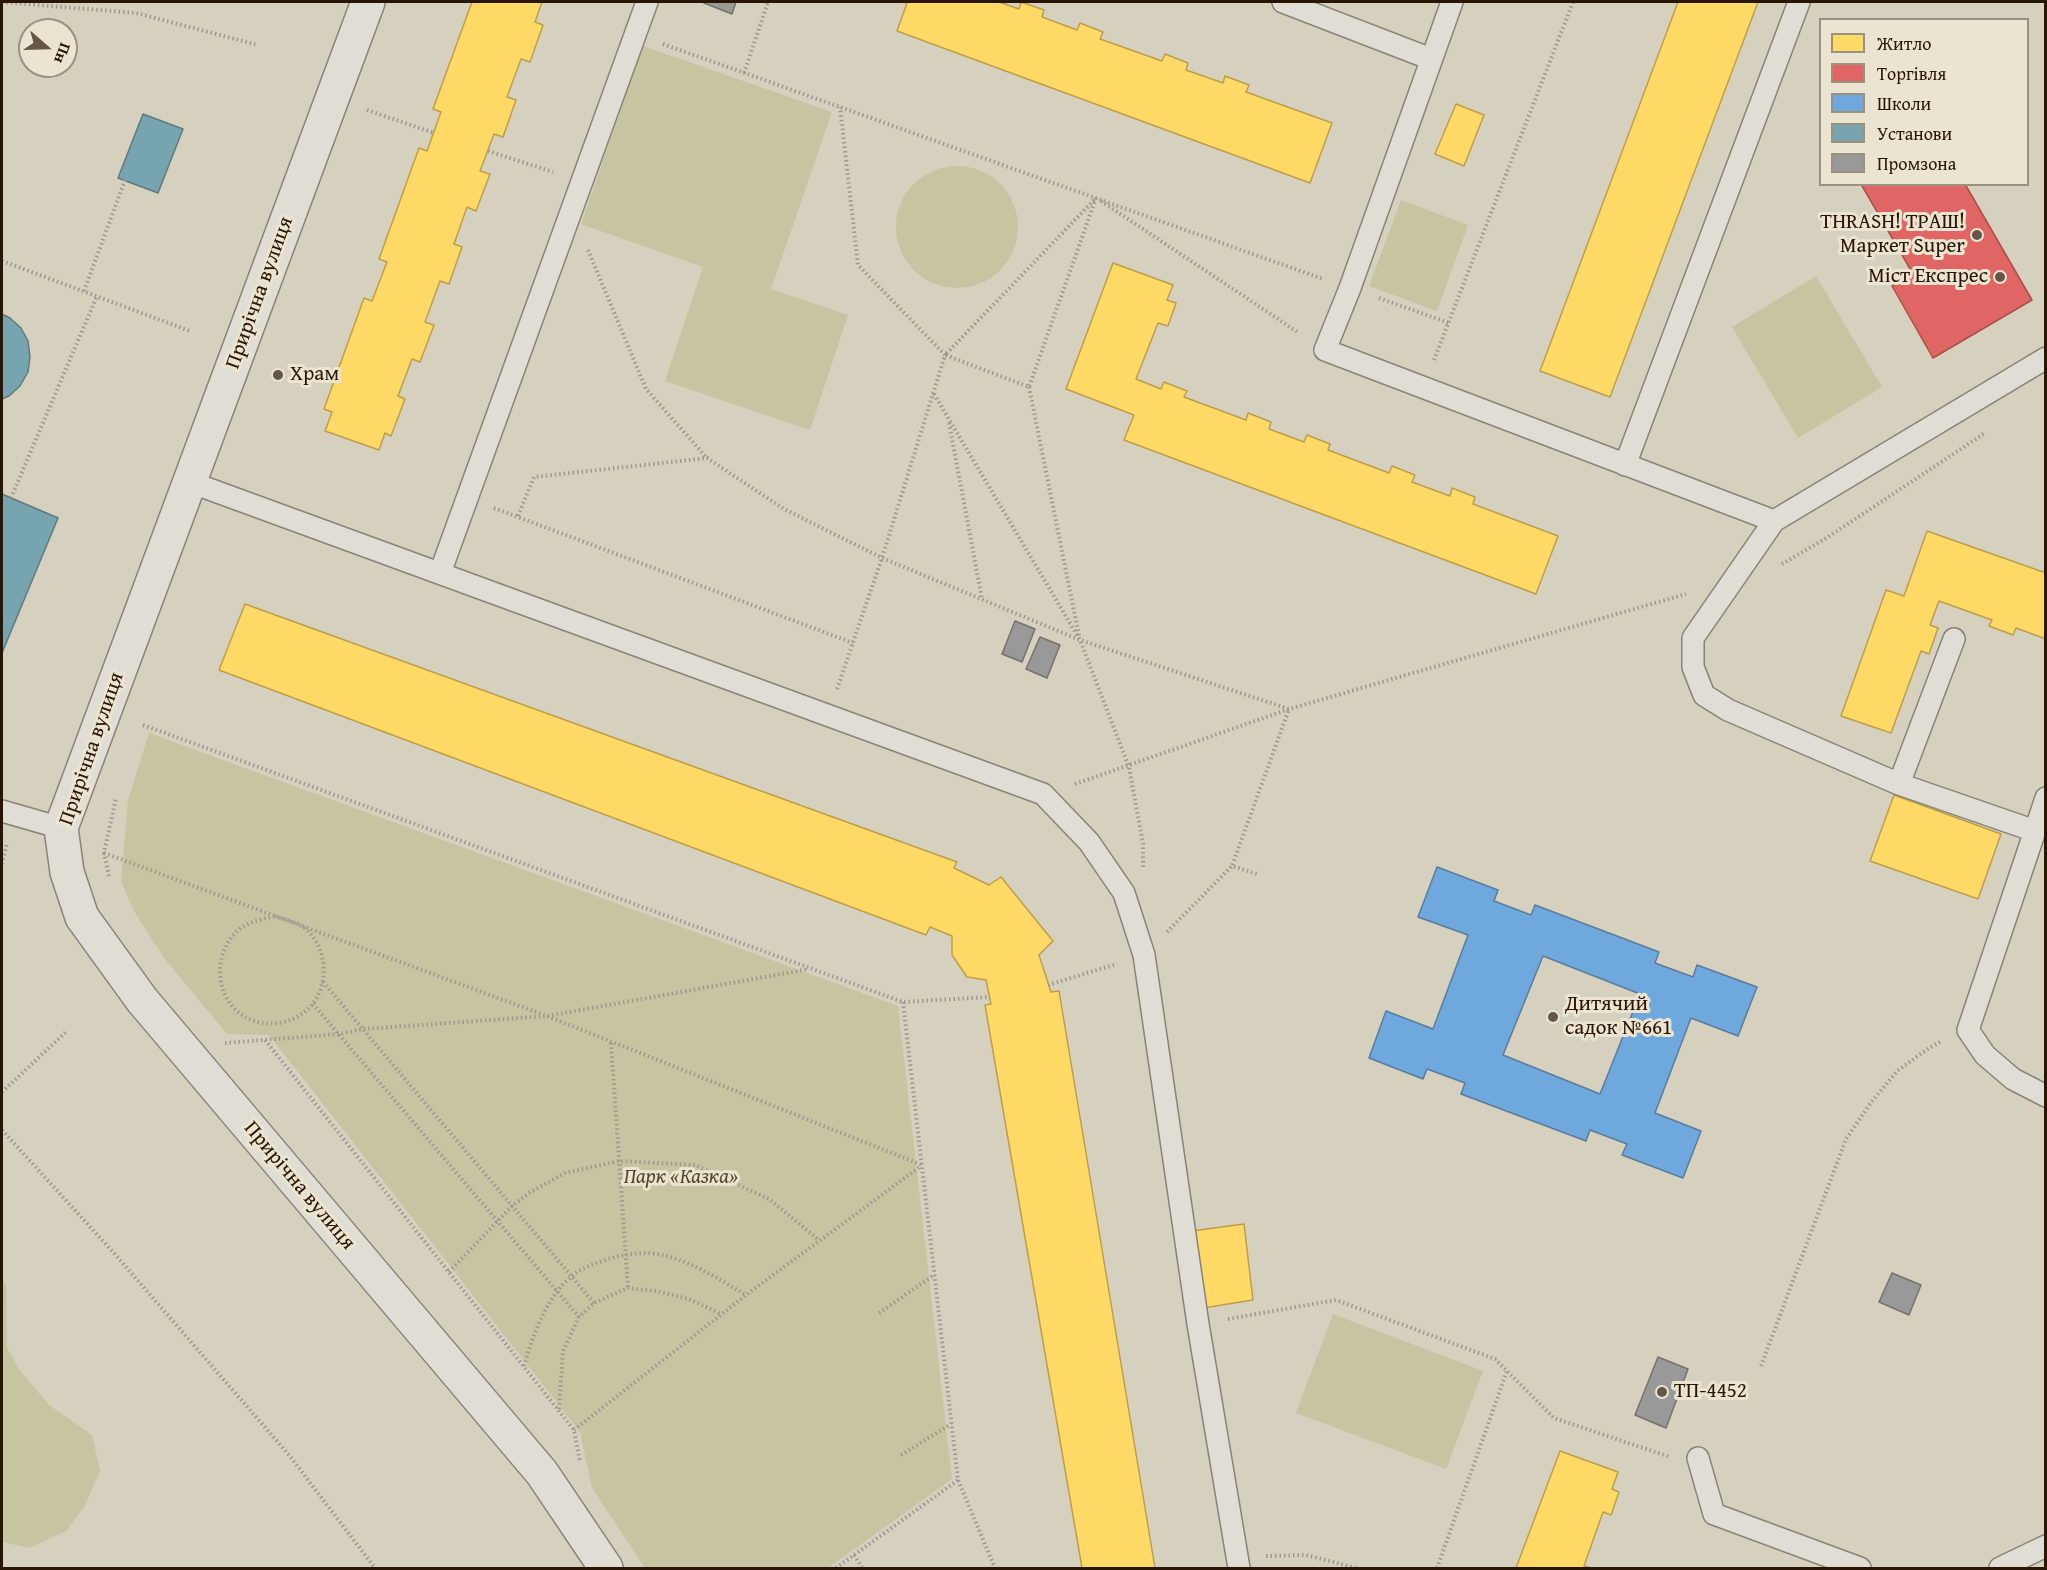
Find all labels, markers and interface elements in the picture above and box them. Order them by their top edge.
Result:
north arrow [18,18,78,78]
legend [1819,18,2029,186]
text: Житло [1877,30,1931,57]
text: Пн [48,40,78,67]
text: Торгівля [1877,60,1946,87]
text: Школи [1877,90,1931,117]
text: Установи [1877,120,1952,147]
text: Промзона [1877,150,1956,177]
place label: THRASH! ТРАШ! Маркет Super [1820,210,1965,260]
street label: Прирічна вулиця [221,213,299,373]
marker: THRASH! ТРАШ! Маркет Super [1970,228,1984,242]
place label: Міст Експрес [1868,264,1988,290]
marker: Міст Експрес [1993,270,2007,284]
place label: Храм [290,362,339,388]
marker: Храм [271,368,285,382]
street label: Прирічна вулиця [54,669,130,829]
place label: Дитячий садок №661 [1565,992,1672,1042]
marker: Дитячий садок №661 [1546,1010,1560,1024]
street label: Прирічна вулиця [238,1117,360,1255]
park label: Парк «Казка» [624,1165,738,1191]
place label: ТП-4452 [1674,1379,1747,1405]
marker: ТП-4452 [1655,1385,1669,1399]

